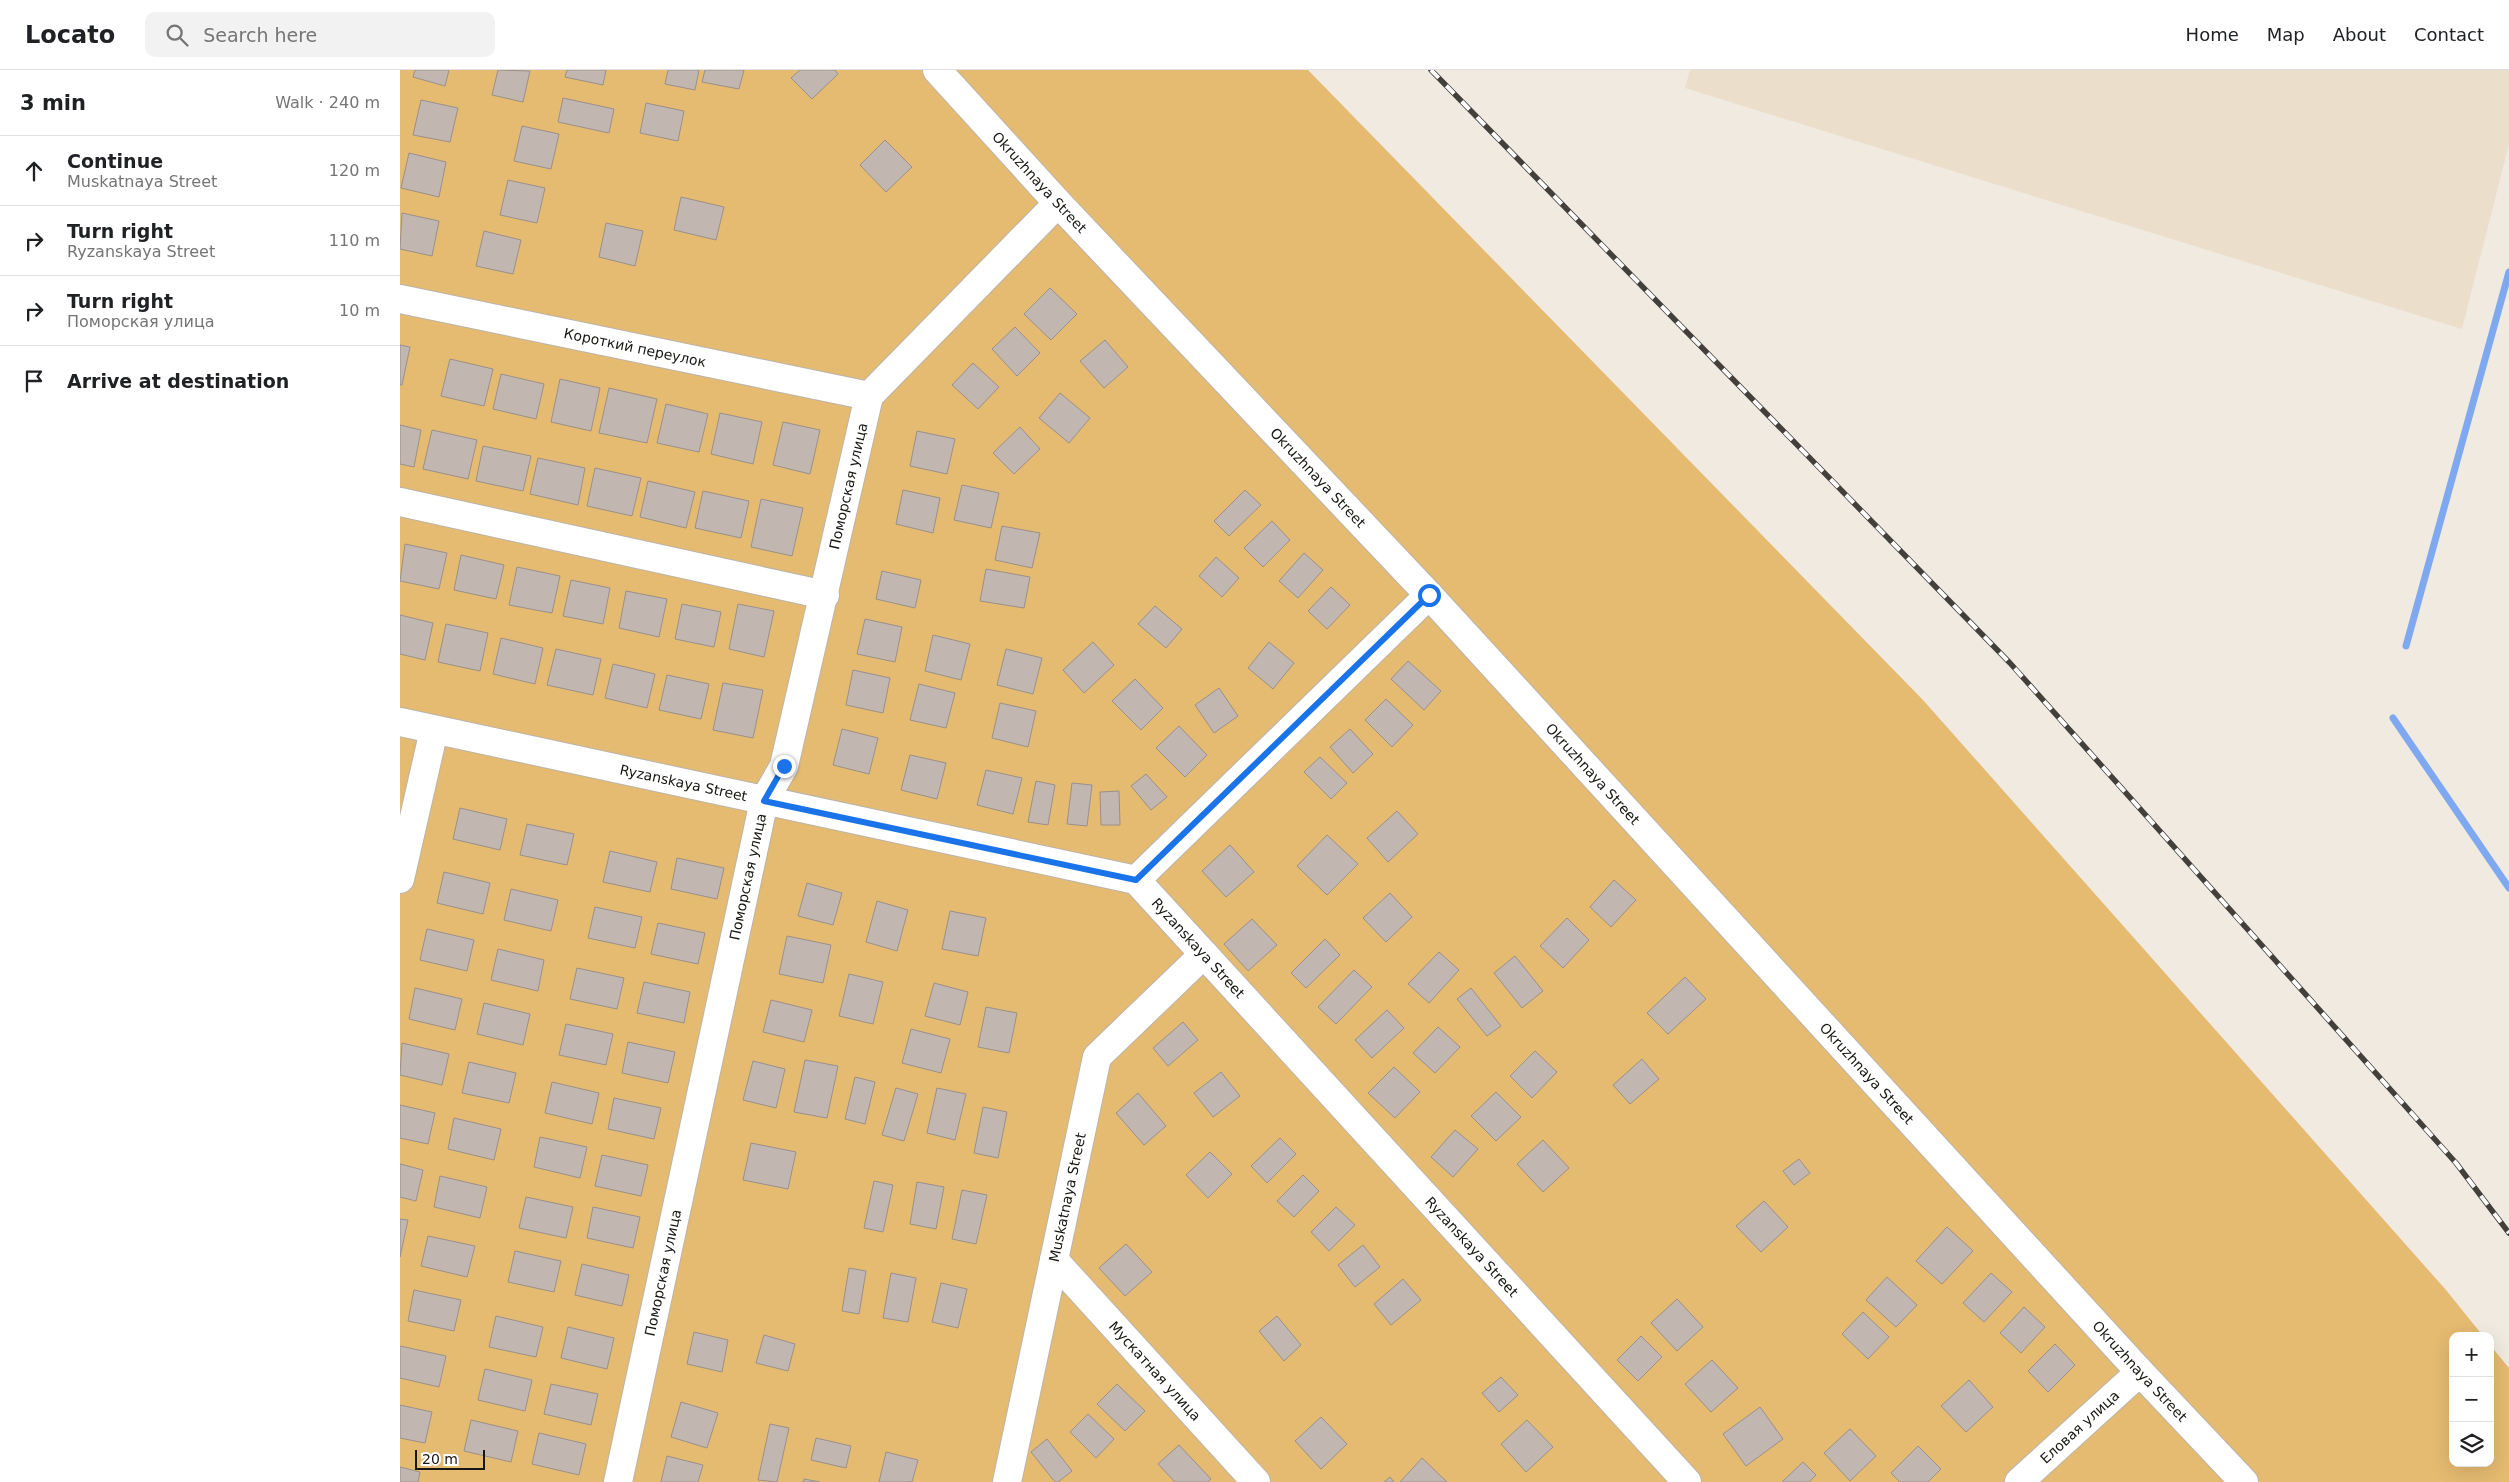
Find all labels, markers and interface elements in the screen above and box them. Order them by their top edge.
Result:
search box [145,12,495,57]
text: Locato [25,21,115,49]
icon: search [163,21,191,49]
text: Search here [203,24,317,46]
text: Home [2186,24,2239,45]
text: Map [2267,24,2305,45]
text: About [2333,24,2386,45]
text: Contact [2414,24,2484,45]
text: 3 min [20,91,86,115]
text: Walk · 240 m [275,93,380,112]
street label: Okruzhnaya Street [989,128,1090,236]
text: Continue [67,150,163,172]
icon: ahead [20,157,48,185]
text: 120 m [329,161,380,180]
text: Muskatnaya Street [67,172,217,191]
text: Turn right [67,220,173,242]
icon: right [20,227,48,255]
text: 110 m [329,231,380,250]
text: Ryzanskaya Street [67,242,215,261]
text: Turn right [67,290,173,312]
icon: right [20,297,48,325]
text: 10 m [339,301,380,320]
text: Поморская улица [67,312,215,331]
street label: Короткий переулок [562,325,708,370]
icon: arrive [20,367,48,395]
text: Arrive at destination [67,370,289,392]
street label: Поморская улица [826,421,871,551]
street label: Okruzhnaya Street [1267,424,1369,531]
route start [1418,584,1441,607]
street label: Okruzhnaya Street [1542,720,1643,828]
route end [773,755,796,778]
street label: Ryzanskaya Street [618,761,749,804]
street label: Поморская улица [726,812,769,942]
street label: Ryzanskaya Street [1149,895,1248,1002]
street label: Okruzhnaya Street [1817,1020,1917,1128]
street label: Muskatnaya Street [1046,1131,1089,1263]
street label: Ryzanskaya Street [1422,1194,1522,1300]
street label: Поморская улица [641,1208,684,1338]
street label: Мускатная улица [1106,1318,1204,1424]
street label: Okruzhnaya Street [2089,1318,2191,1425]
map controls [2449,1332,2494,1467]
button: + [2449,1332,2494,1377]
button: − [2449,1377,2494,1422]
street label: Еловая улица [2037,1387,2122,1467]
button: layers [2449,1422,2494,1467]
scale bar [415,1447,485,1470]
text: 20 m [422,1451,458,1467]

